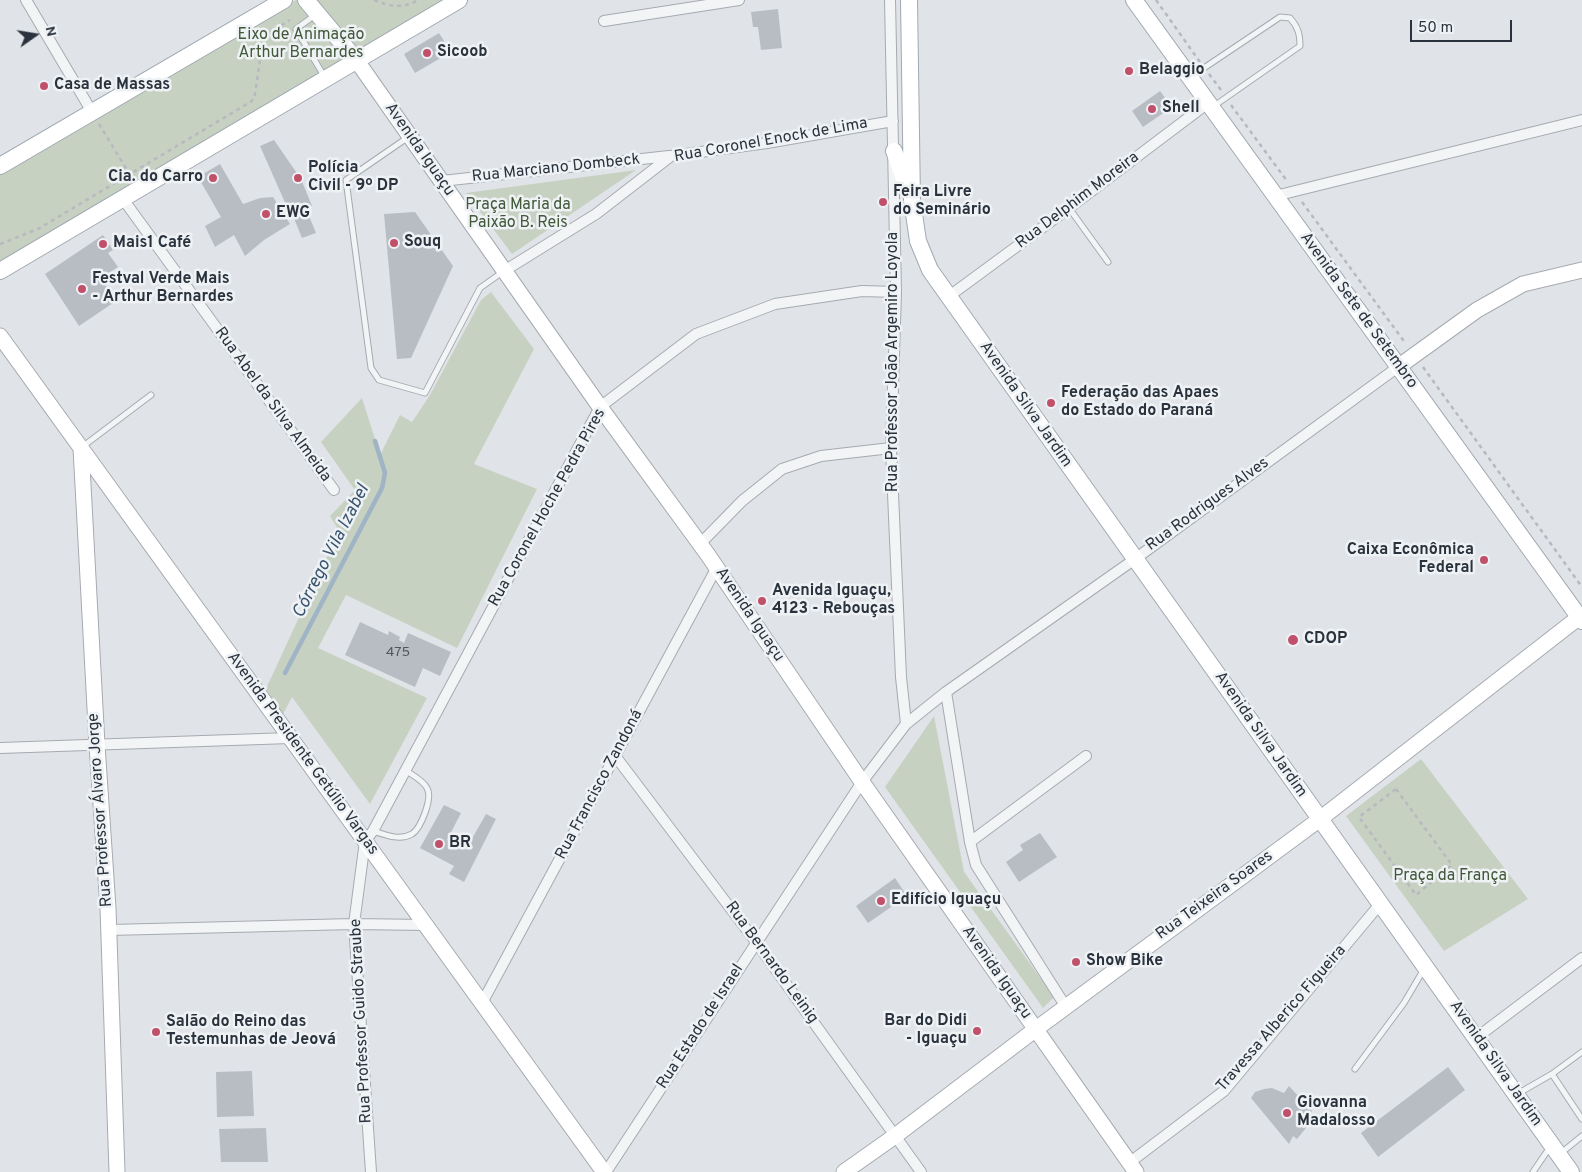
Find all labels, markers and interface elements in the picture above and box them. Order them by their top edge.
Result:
north arrow [10,10,60,60]
scale bar [1412,10,1514,42]
text: 50 m [1418,19,1453,38]
text: N [41,25,60,38]
park label: Eixo de Animação Arthur Bernardes [238,26,364,64]
place label: Sicoob [437,43,487,63]
marker: Sicoob [421,47,433,59]
place label: Belaggio [1139,61,1205,81]
marker: Belaggio [1123,65,1135,77]
place label: Casa de Massas [54,76,170,96]
marker: Casa de Massas [38,80,50,92]
place label: Shell [1162,99,1200,119]
street label: Avenida Iguaçu [380,100,458,200]
marker: Shell [1146,103,1158,115]
street label: Rua Coronel Enock de Lima [673,115,869,167]
street label: Rua Delphim Moreira [1013,148,1143,254]
street label: Rua Marciano Dombeck [471,151,641,187]
place label: Polícia Civil - 9º DP [308,159,398,197]
place label: Cia. do Carro [108,168,203,188]
marker: Cia. do Carro [207,172,219,184]
marker: Polícia Civil - 9º DP [292,172,304,184]
place label: Feira Livre do Seminário [893,183,991,221]
park label: Praça Maria da Paixão B. Reis [465,196,571,234]
marker: Feira Livre do Seminário [877,196,889,208]
place label: EWG [276,204,310,224]
marker: EWG [260,208,272,220]
street label: Avenida Sete de Setembro [1295,229,1421,393]
street label: Rua Professor João Argemiro Loyola [884,232,904,492]
place label: Souq [404,233,441,253]
place label: Mais1 Café [113,234,191,254]
marker: Souq [388,237,400,249]
marker: Mais1 Café [97,238,109,250]
place label: Festval Verde Mais - Arthur Bernardes [92,270,234,308]
marker: Festval Verde Mais - Arthur Bernardes [76,283,88,295]
street label: Rua Abel da Silva Almeida [209,324,335,486]
street label: Avenida Silva Jardim [974,339,1076,471]
place label: Federação das Apaes do Estado do Paraná [1061,384,1219,422]
marker: Federação das Apaes do Estado do Paraná [1045,397,1057,409]
street label: Rua Coronel Hoche Pedra Pires [485,406,611,610]
street label: Rua Rodrigues Alves [1143,454,1273,556]
water label: Córrego Vila Izabel [289,482,375,622]
place label: Caixa Econômica Federal [1347,541,1474,579]
marker: Caixa Econômica Federal [1478,554,1490,566]
street label: Avenida Iguaçu [710,564,788,666]
place label: Avenida Iguaçu, 4123 - Rebouças [772,582,895,620]
marker: Avenida Iguaçu, 4123 - Rebouças [756,595,768,607]
place label: CDOP [1304,630,1347,650]
marker: CDOP [1286,633,1300,647]
house number: 475 [386,645,410,661]
street label: Avenida Presidente Getúlio Vargas [222,649,382,859]
street label: Avenida Silva Jardim [1209,669,1311,801]
street label: Rua Francisco Zandoná [552,707,648,863]
street label: Rua Professor Álvaro Jorge [85,712,117,908]
place label: BR [449,834,471,854]
marker: BR [433,838,445,850]
street label: Rua Teixeira Soares [1153,847,1277,945]
park label: Praça da França [1393,867,1507,887]
place label: Edifício Iguaçu [891,891,1001,911]
marker: Edifício Iguaçu [875,895,887,907]
street label: Rua Bernardo Leinig [720,898,822,1028]
street label: Rua Professor Guido Straube [347,918,377,1124]
street label: Avenida Iguaçu [957,923,1035,1023]
street label: Travessa Alberico Figueira [1213,942,1351,1096]
place label: Show Bike [1086,952,1163,972]
marker: Show Bike [1070,956,1082,968]
street label: Rua Estado de Israel [653,961,749,1093]
street label: Avenida Silva Jardim [1444,998,1546,1130]
place label: Bar do Didi - Iguaçu [884,1012,967,1050]
place label: Salão do Reino das Testemunhas de Jeová [166,1013,336,1051]
marker: Bar do Didi - Iguaçu [971,1025,983,1037]
marker: Salão do Reino das Testemunhas de Jeová [150,1026,162,1038]
place label: Giovanna Madalosso [1297,1094,1375,1132]
marker: Giovanna Madalosso [1281,1107,1293,1119]

